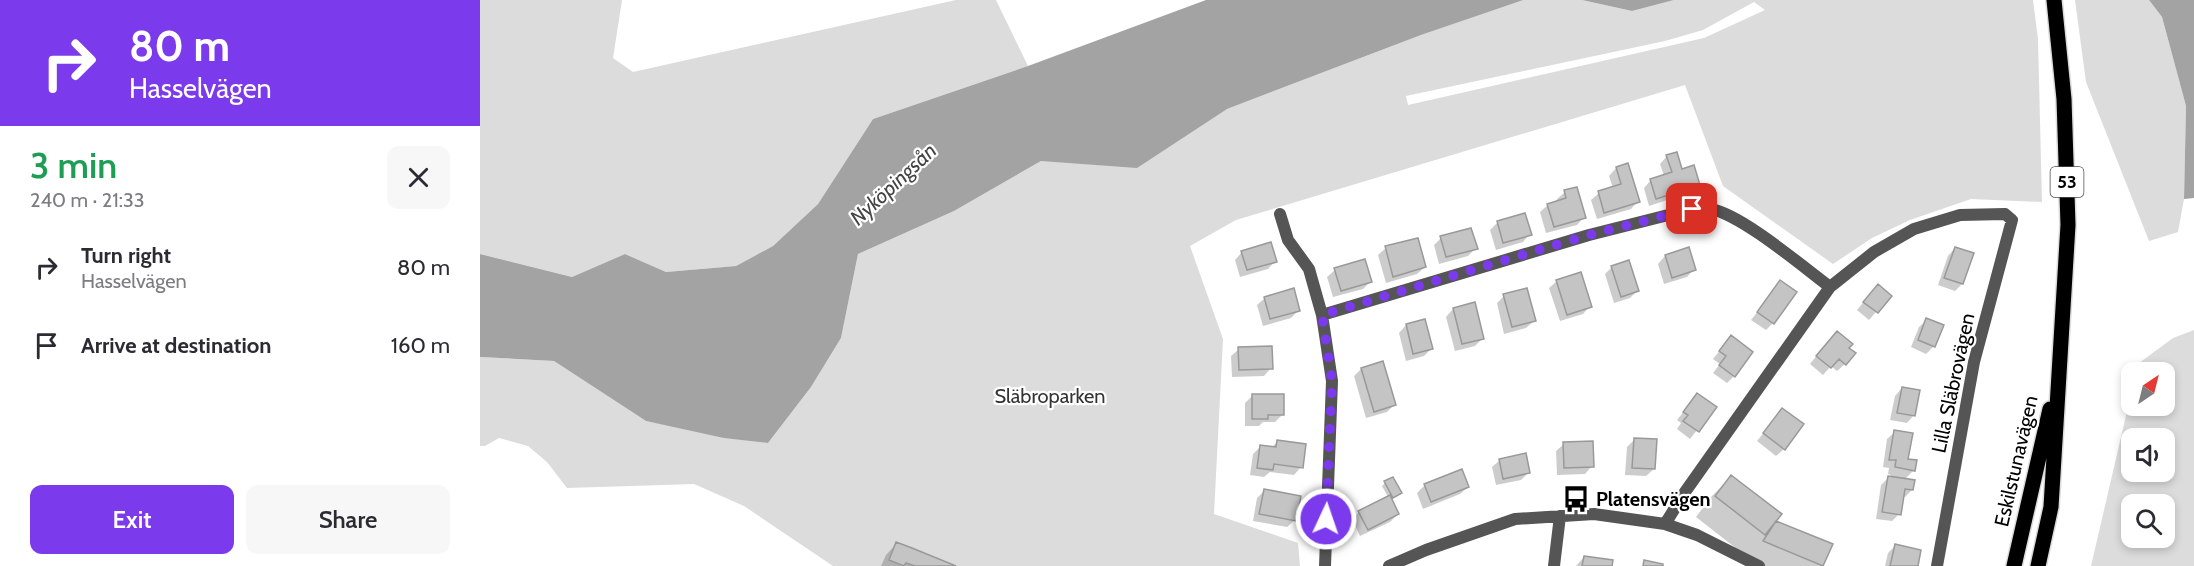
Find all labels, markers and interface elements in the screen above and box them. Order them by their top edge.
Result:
text: 80 m [129,20,230,72]
icon: right [30,24,108,102]
text: Hasselvägen [129,72,272,105]
water label: Nyköpingsån [845,138,941,230]
text: 3 min [30,143,117,187]
button: close [387,146,450,209]
road number: 53 [2050,167,2084,197]
pin [1666,183,1717,234]
text: 240 m · 21:33 [30,188,145,212]
icon: arrive [1675,192,1708,225]
text: Turn right [81,242,171,269]
icon: right [30,251,63,284]
text: 80 m [397,254,450,281]
text: Hasselvägen [81,269,187,293]
street label: Lilla Släbrovägen [1926,311,1980,455]
icon: arrive [30,329,63,362]
text: Arrive at destination [81,332,271,359]
text: 160 m [391,332,450,359]
north arrow [2121,362,2175,416]
map controls [2121,362,2175,548]
park label: Släbroparken [994,384,1106,408]
street label: Eskilstunavägen [1989,393,2043,529]
button: sound [2121,428,2175,482]
bus stop icon: Platensvägen [1561,484,1591,514]
button: Exit [30,485,234,554]
button: Share [246,485,450,554]
position arrow [1294,487,1358,551]
place label: Platensvägen [1596,487,1711,511]
button: search [2121,494,2175,548]

